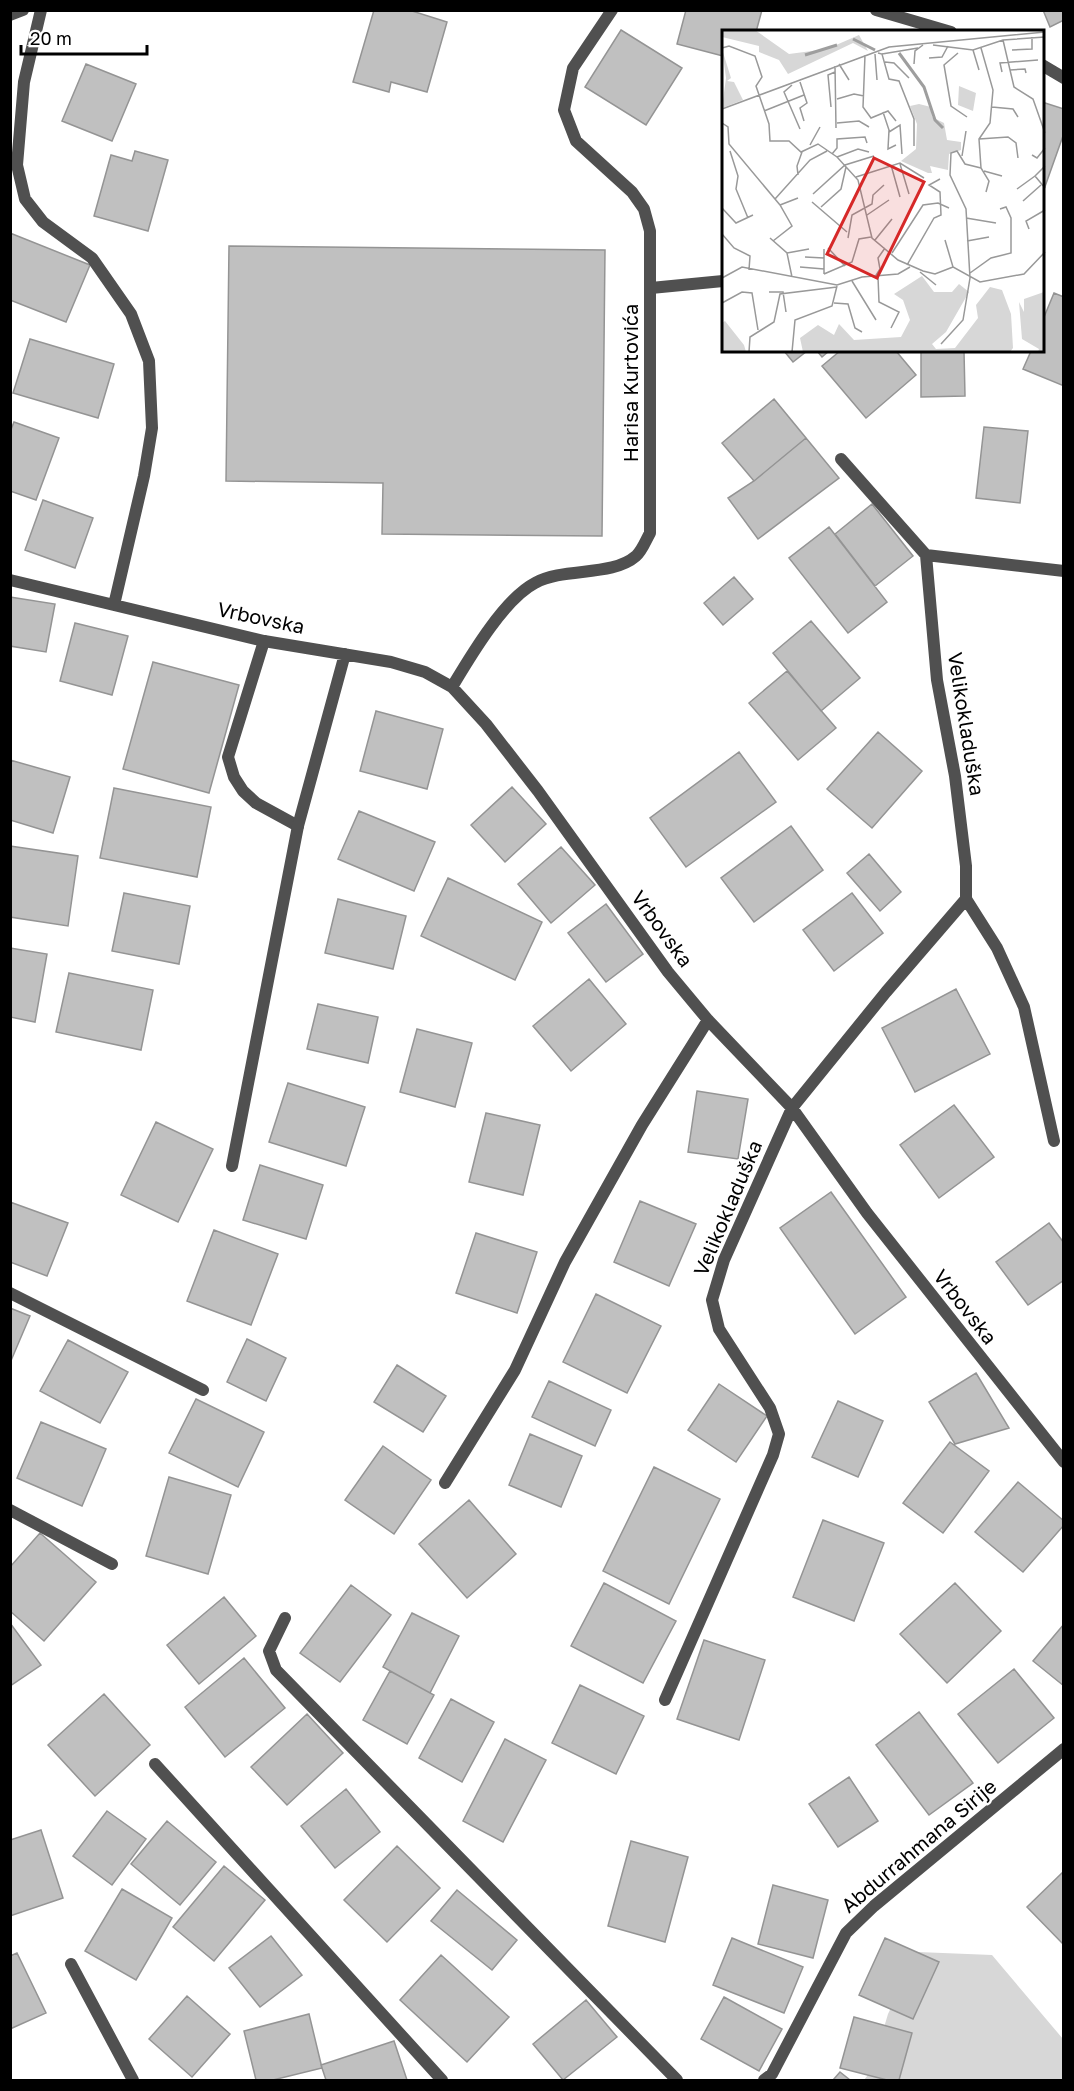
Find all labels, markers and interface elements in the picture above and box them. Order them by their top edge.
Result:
scale bar [21,18,147,56]
text: 20 m [30,27,72,49]
inset map [722,30,1044,352]
street label: Harisa Kurtovića [618,304,642,462]
street label: Vrbovska [215,596,307,638]
street label: Velikokladuška [944,650,990,797]
street label: Vrbovska [627,886,699,971]
street label: Velikokladuška [688,1136,766,1279]
street label: Vrbovska [929,1264,1002,1349]
street label: Abdurrahmana Sirije [836,1773,1001,1917]

